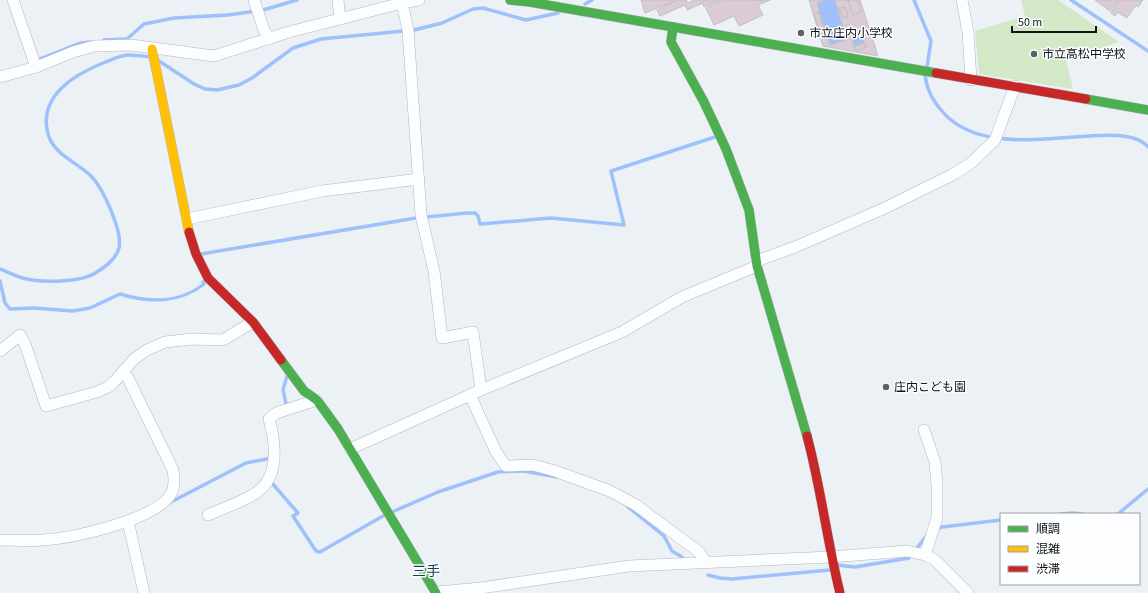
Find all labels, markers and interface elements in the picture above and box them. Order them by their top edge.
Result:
scale bar [1012,8,1096,34]
text: 50 m [1018,14,1042,31]
place label: 市立庄内小学校 [809,25,893,42]
marker: 市立庄内小学校 [796,28,806,38]
place label: 市立高松中学校 [1042,46,1126,63]
marker: 市立高松中学校 [1029,49,1039,59]
place label: 庄内こども園 [894,379,966,396]
marker: 庄内こども園 [881,382,891,392]
legend [1000,513,1140,585]
text: 順調 [1036,521,1060,538]
text: 混雑 [1036,541,1060,558]
text: 渋滞 [1036,561,1060,578]
district label: 三手 [412,562,440,582]

